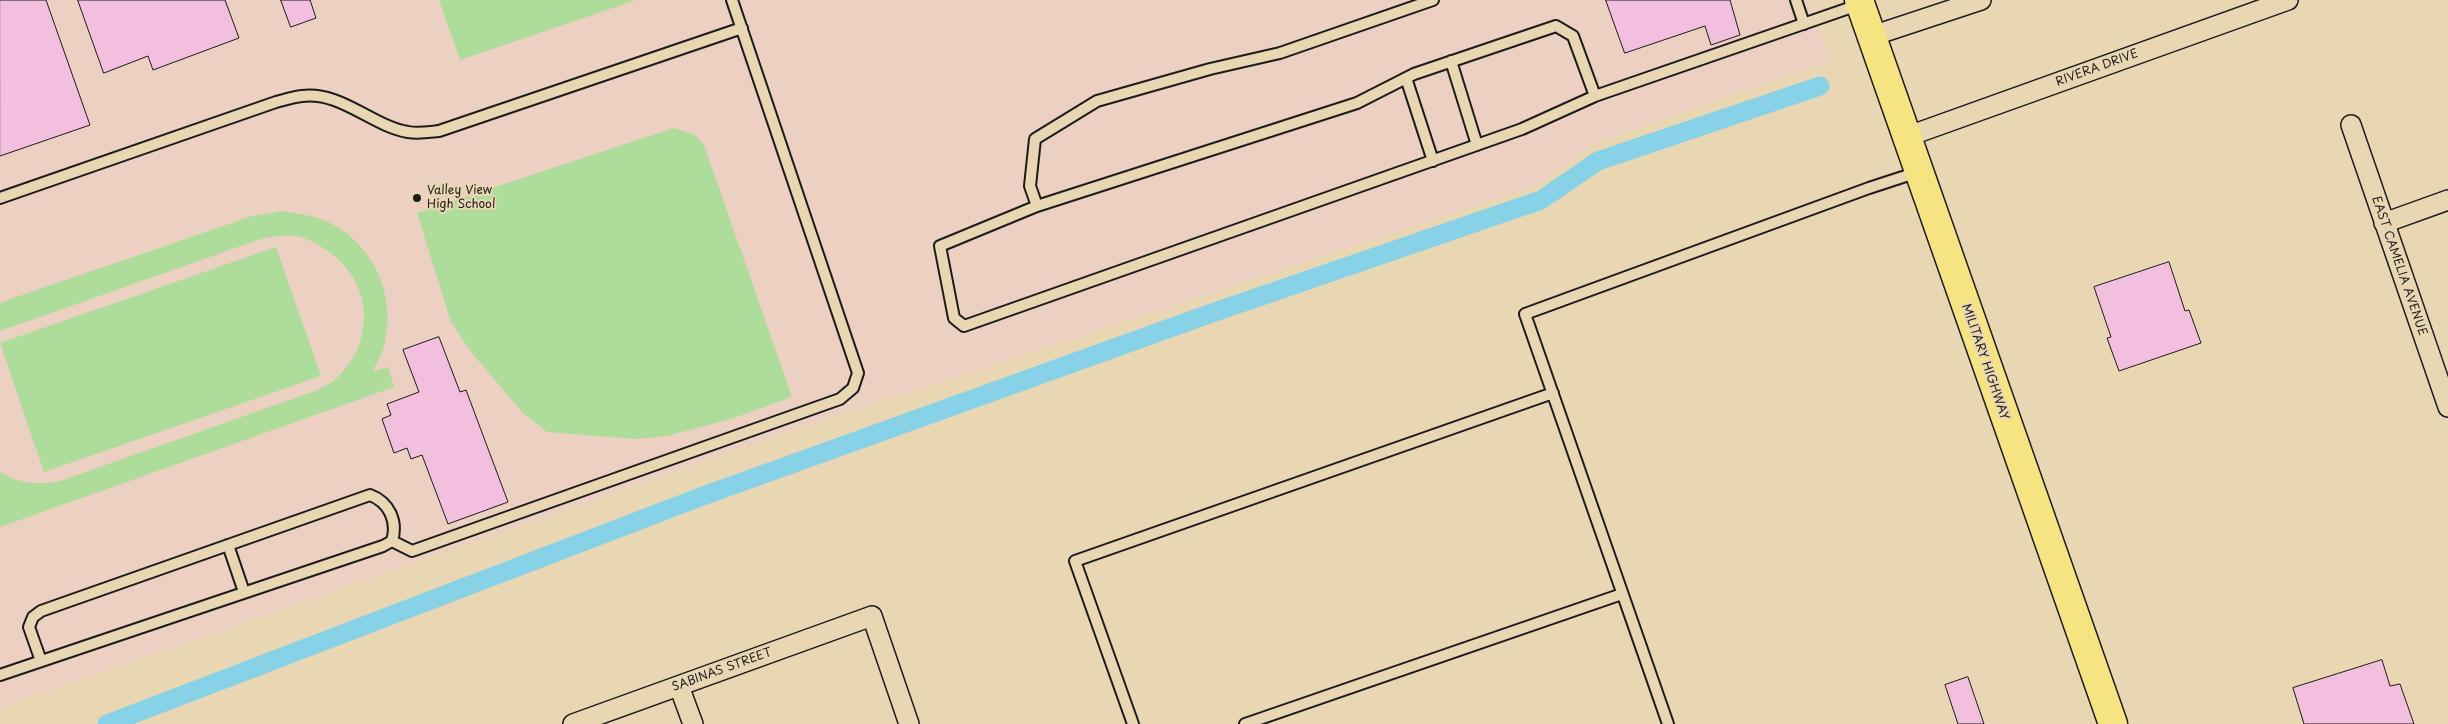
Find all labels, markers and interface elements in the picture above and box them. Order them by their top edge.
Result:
street label: RIVERA DRIVE [2054,46,2140,90]
place label: Valley View High School [427,184,495,212]
marker: Valley View High School [411,192,423,204]
street label: EAST CAMELIA AVENUE [2368,194,2430,338]
street label: MILITARY HIGHWAY [1958,302,2012,422]
street label: SABINAS STREET [670,645,774,695]

